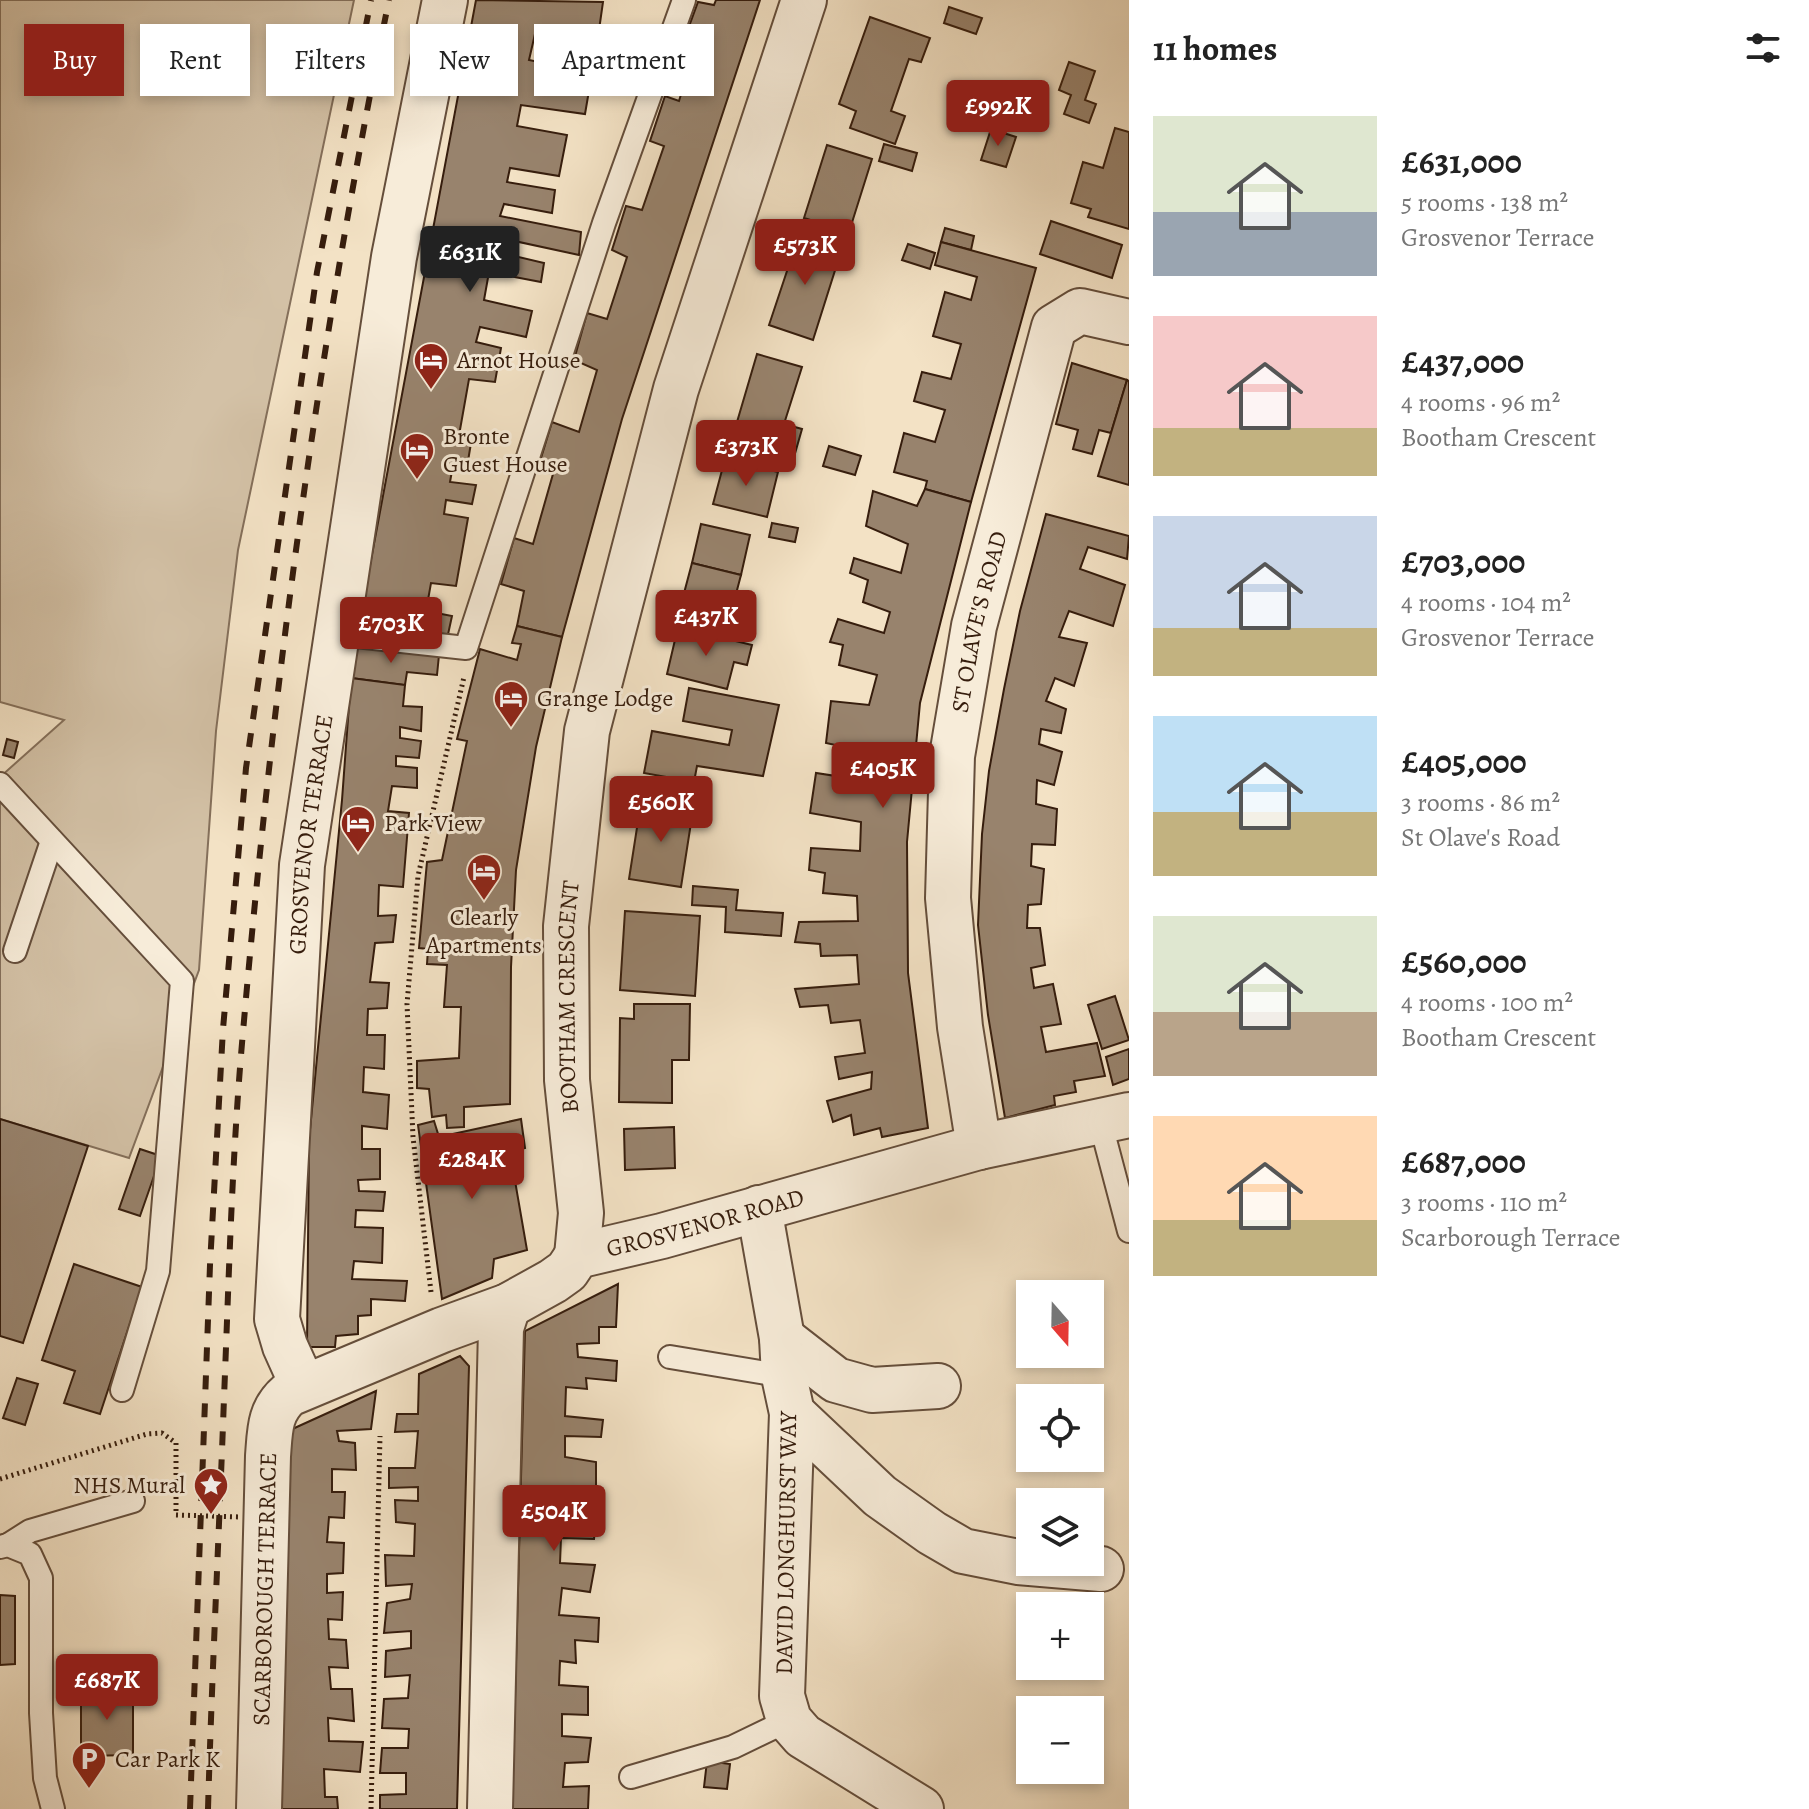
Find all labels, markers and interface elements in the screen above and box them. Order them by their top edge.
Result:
chip: Buy [24,24,124,96]
chip: Rent [140,24,250,96]
chip: Filters [266,24,394,96]
chip: New [410,24,518,96]
chip: Apartment [534,24,714,96]
text: 11 homes [1153,25,1277,72]
icon: filters [1741,26,1785,70]
pin: £992K [942,80,1054,148]
text: £992K [964,88,1032,123]
text: £631,000 [1401,138,1522,185]
icon: home [1217,148,1313,244]
text: 5 rooms · 138 m² [1401,185,1568,220]
pin: £573K [749,219,861,287]
text: Grosvenor Terrace [1401,220,1594,255]
pin: £631K [414,226,526,294]
text: £573K [773,227,837,262]
text: £631K [438,234,502,269]
text: £437,000 [1401,338,1524,385]
hotel icon: Arnot House [412,341,450,391]
place label: Arnot House [456,344,580,376]
icon: home [1217,348,1313,444]
text: 4 rooms · 96 m² [1401,385,1560,420]
place label: Bronte Guest House [443,420,568,480]
pin: £373K [690,420,802,488]
text: Bootham Crescent [1401,420,1596,455]
text: £373K [714,428,778,463]
hotel icon: Bronte Guest House [398,431,436,481]
street label: ST OLAVE'S ROAD [944,527,1015,715]
text: £703,000 [1401,538,1525,585]
icon: home [1217,548,1313,644]
text: 4 rooms · 104 m² [1401,585,1571,620]
pin: £437K [650,590,762,658]
pin: £703K [335,597,447,665]
text: £437K [673,598,739,633]
text: £703K [358,605,424,640]
text: Grosvenor Terrace [1401,620,1594,655]
hotel icon: Grange Lodge [492,679,530,729]
place label: Grange Lodge [537,682,673,714]
street label: GROSVENOR TERRACE [281,712,341,955]
text: £405,000 [1401,738,1527,785]
pin: £405K [827,742,939,810]
icon: home [1217,748,1313,844]
text: £405K [850,750,916,785]
pin: £560K [605,776,717,844]
text: £560K [628,784,694,819]
text: 3 rooms · 86 m² [1401,785,1560,820]
hotel icon: Park View [339,804,377,854]
place label: Park View [384,807,482,839]
text: St Olave's Road [1401,820,1560,855]
hotel icon: Clearly Apartments [465,852,503,902]
street label: BOOTHAM CRESCENT [550,879,587,1115]
place label: Clearly Apartments [425,901,542,961]
text: £560,000 [1401,938,1527,985]
icon: home [1217,948,1313,1044]
text: 4 rooms · 100 m² [1401,985,1573,1020]
text: Bootham Crescent [1401,1020,1596,1055]
pin: £284K [416,1133,528,1201]
text: £687,000 [1401,1138,1526,1185]
text: £284K [438,1141,506,1176]
icon: home [1217,1148,1313,1244]
street label: GROSVENOR ROAD [603,1181,808,1265]
text: 3 rooms · 110 m² [1401,1185,1567,1220]
text: Scarborough Terrace [1401,1220,1620,1255]
north arrow [1016,1280,1104,1368]
map controls [1016,1280,1104,1784]
button: locate [1016,1384,1104,1472]
street label: DAVID LONGHURST WAY [768,1410,804,1675]
street label: SCARBOROUGH TERRACE [245,1452,284,1726]
place icon: NHS Mural [192,1466,230,1516]
place label: NHS Mural [73,1469,185,1501]
pin: £504K [498,1485,610,1553]
button: layers [1016,1488,1104,1576]
text: £504K [521,1493,587,1528]
button: + [1016,1592,1104,1680]
pin: £687K [51,1654,163,1722]
text: £687K [74,1662,140,1697]
button: − [1016,1696,1104,1784]
parking icon: Car Park K [70,1740,108,1790]
place label: Car Park K [115,1743,220,1775]

